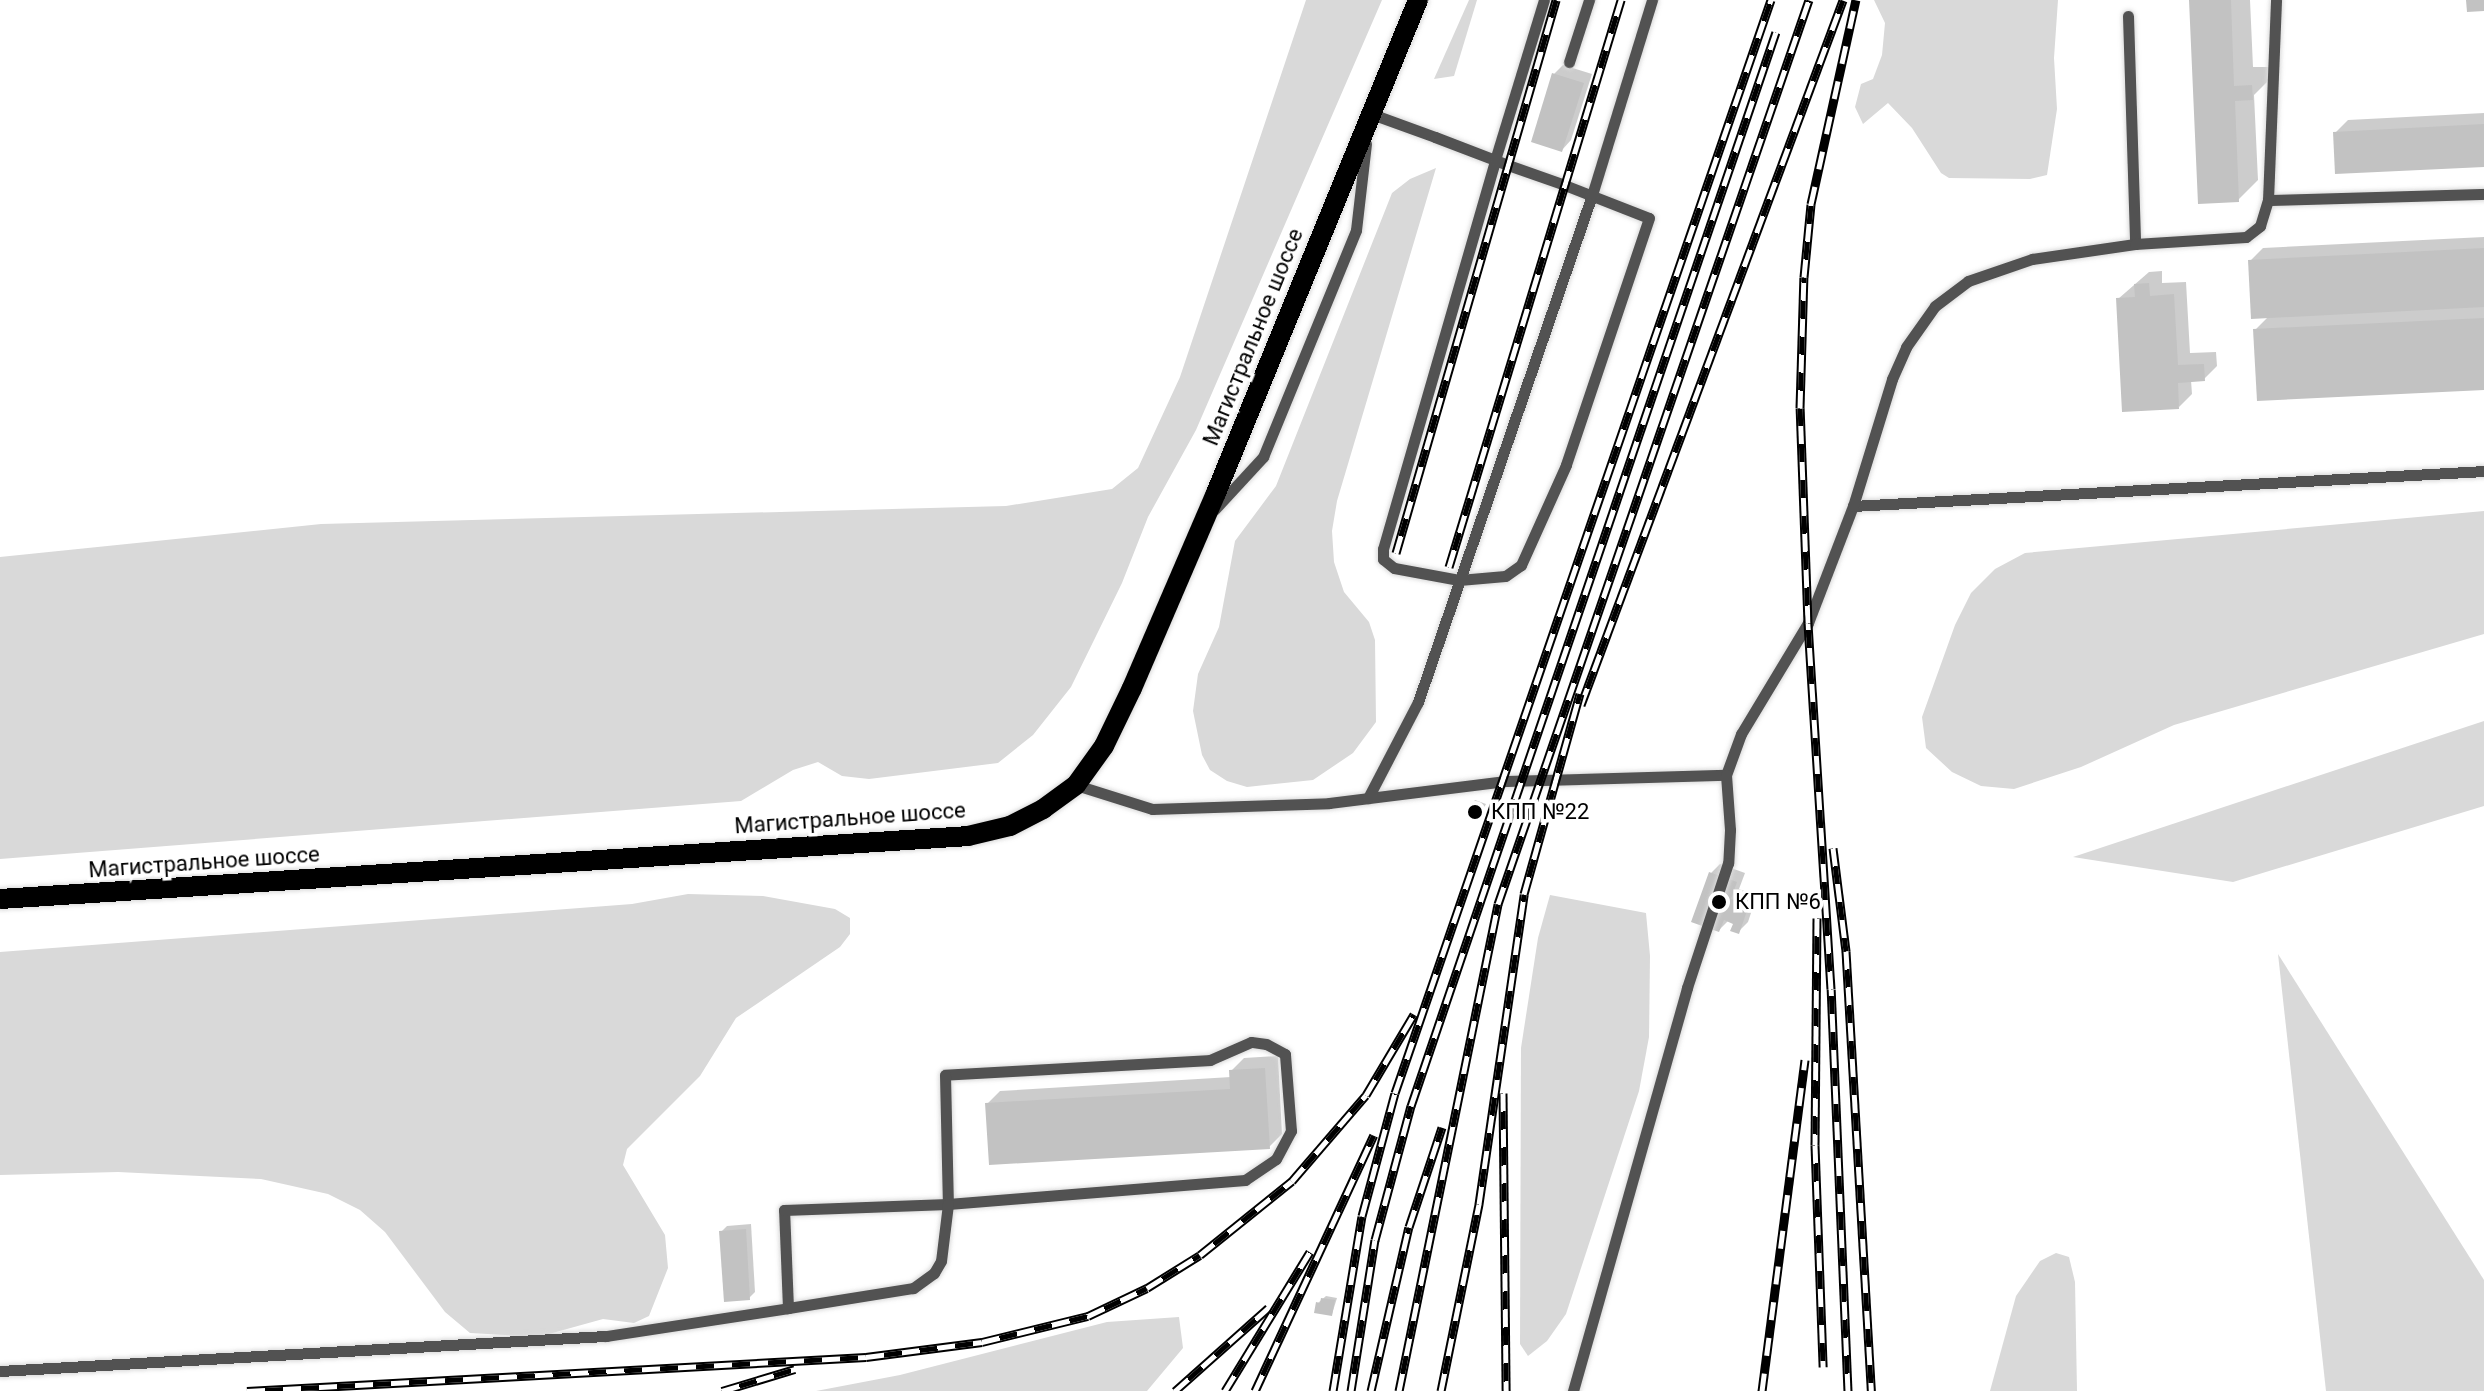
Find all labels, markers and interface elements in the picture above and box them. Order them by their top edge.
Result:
street label: Магистральное шоссе [1197,225,1309,449]
street label: Магистральное шоссе [734,797,966,839]
place label: КПП №22 [1491,799,1589,825]
marker: КПП №22 [1466,803,1484,821]
street label: Магистральное шоссе [88,841,320,883]
place label: КПП №6 [1735,889,1821,915]
marker: КПП №6 [1710,893,1728,911]

